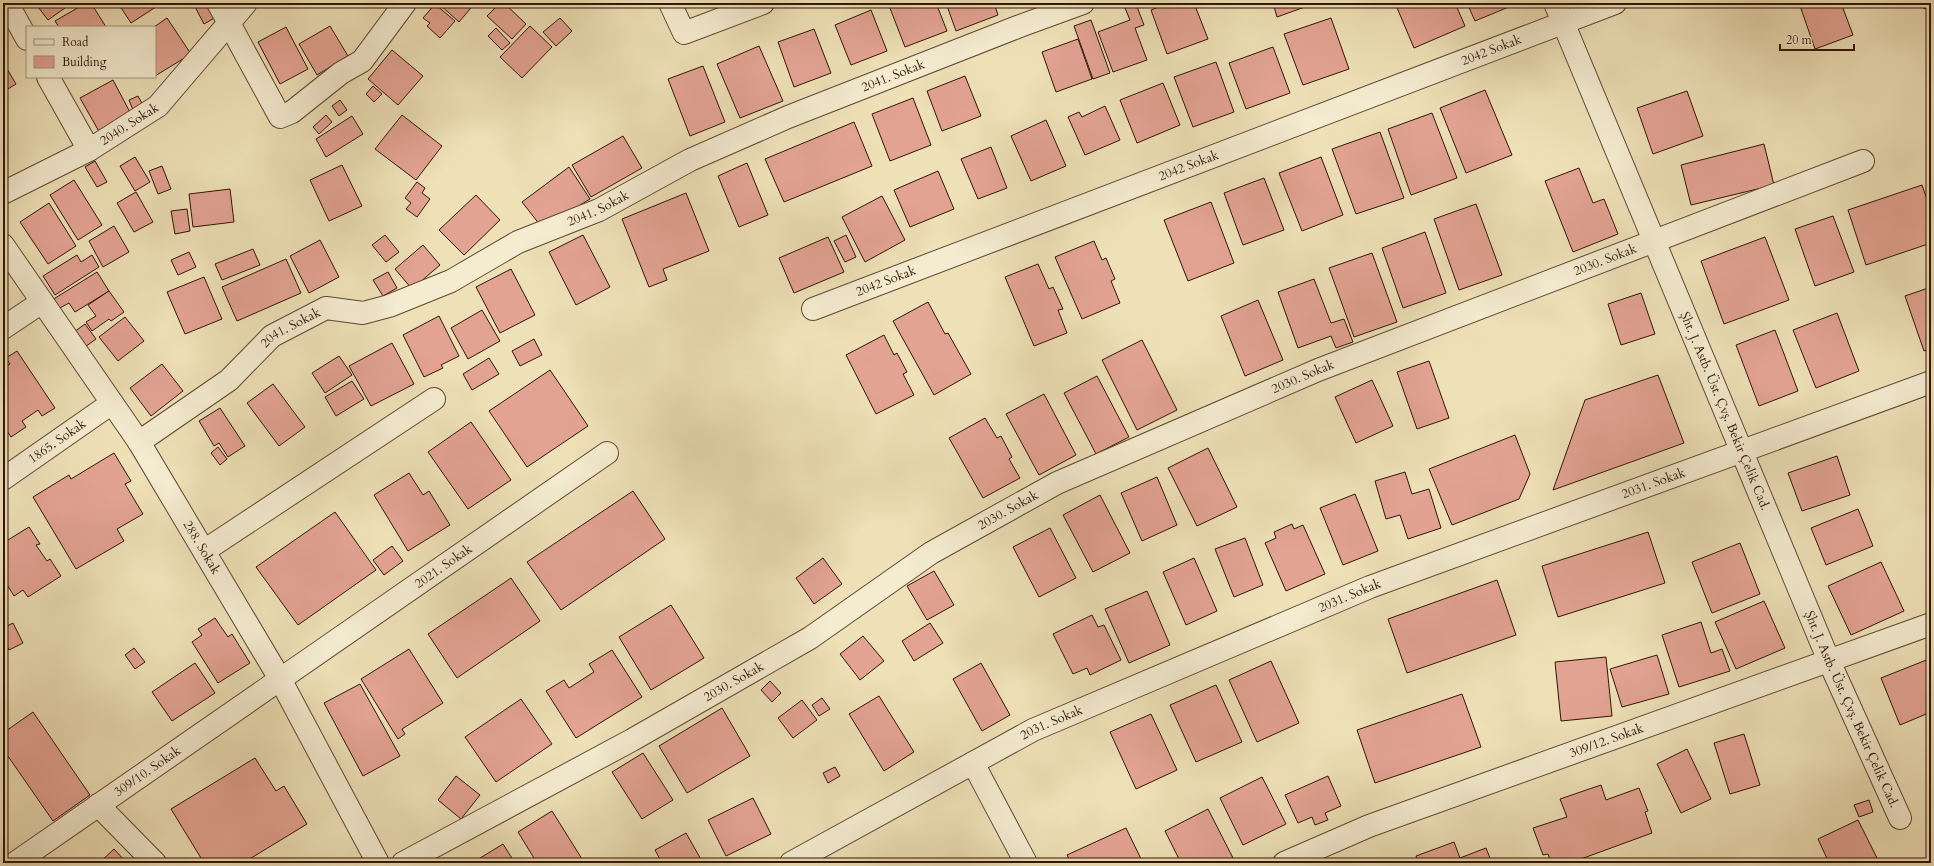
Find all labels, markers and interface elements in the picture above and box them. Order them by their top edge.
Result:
legend [26,26,156,78]
scale bar [1780,26,1854,52]
street label: 2042 Sokak [1459,30,1524,70]
text: 20 m [1786,32,1813,48]
text: Road [62,34,89,50]
text: Building [62,54,107,70]
street label: 2041. Sokak [859,55,927,96]
street label: 2040. Sokak [96,99,162,150]
street label: 2042 Sokak [1156,146,1221,185]
street label: 2041. Sokak [564,186,632,231]
street label: 2030. Sokak [1571,240,1639,280]
street label: 2042 Sokak [853,261,919,301]
street label: 2041. Sokak [256,303,324,352]
street label: Şht. J. Astb. Üst. Çvş. Bekir Çelik Cad. [1676,309,1774,513]
street label: 2030. Sokak [1269,356,1337,398]
street label: 1865. Sokak [25,415,90,468]
street label: 2031. Sokak [1619,464,1688,503]
street label: 2030. Sokak [974,486,1041,534]
street label: 288. Sokak [179,517,225,578]
street label: 2021. Sokak [411,540,476,593]
street label: 2031. Sokak [1315,575,1384,617]
street label: Şht. J. Astb. Üst. Çvş. Bekir Çelik Cad. [1800,608,1903,811]
street label: 2030. Sokak [700,657,767,706]
street label: 2031. Sokak [1017,701,1085,744]
street label: 309/12. Sokak [1567,719,1646,762]
street label: 309/10. Sokak [110,742,184,801]

